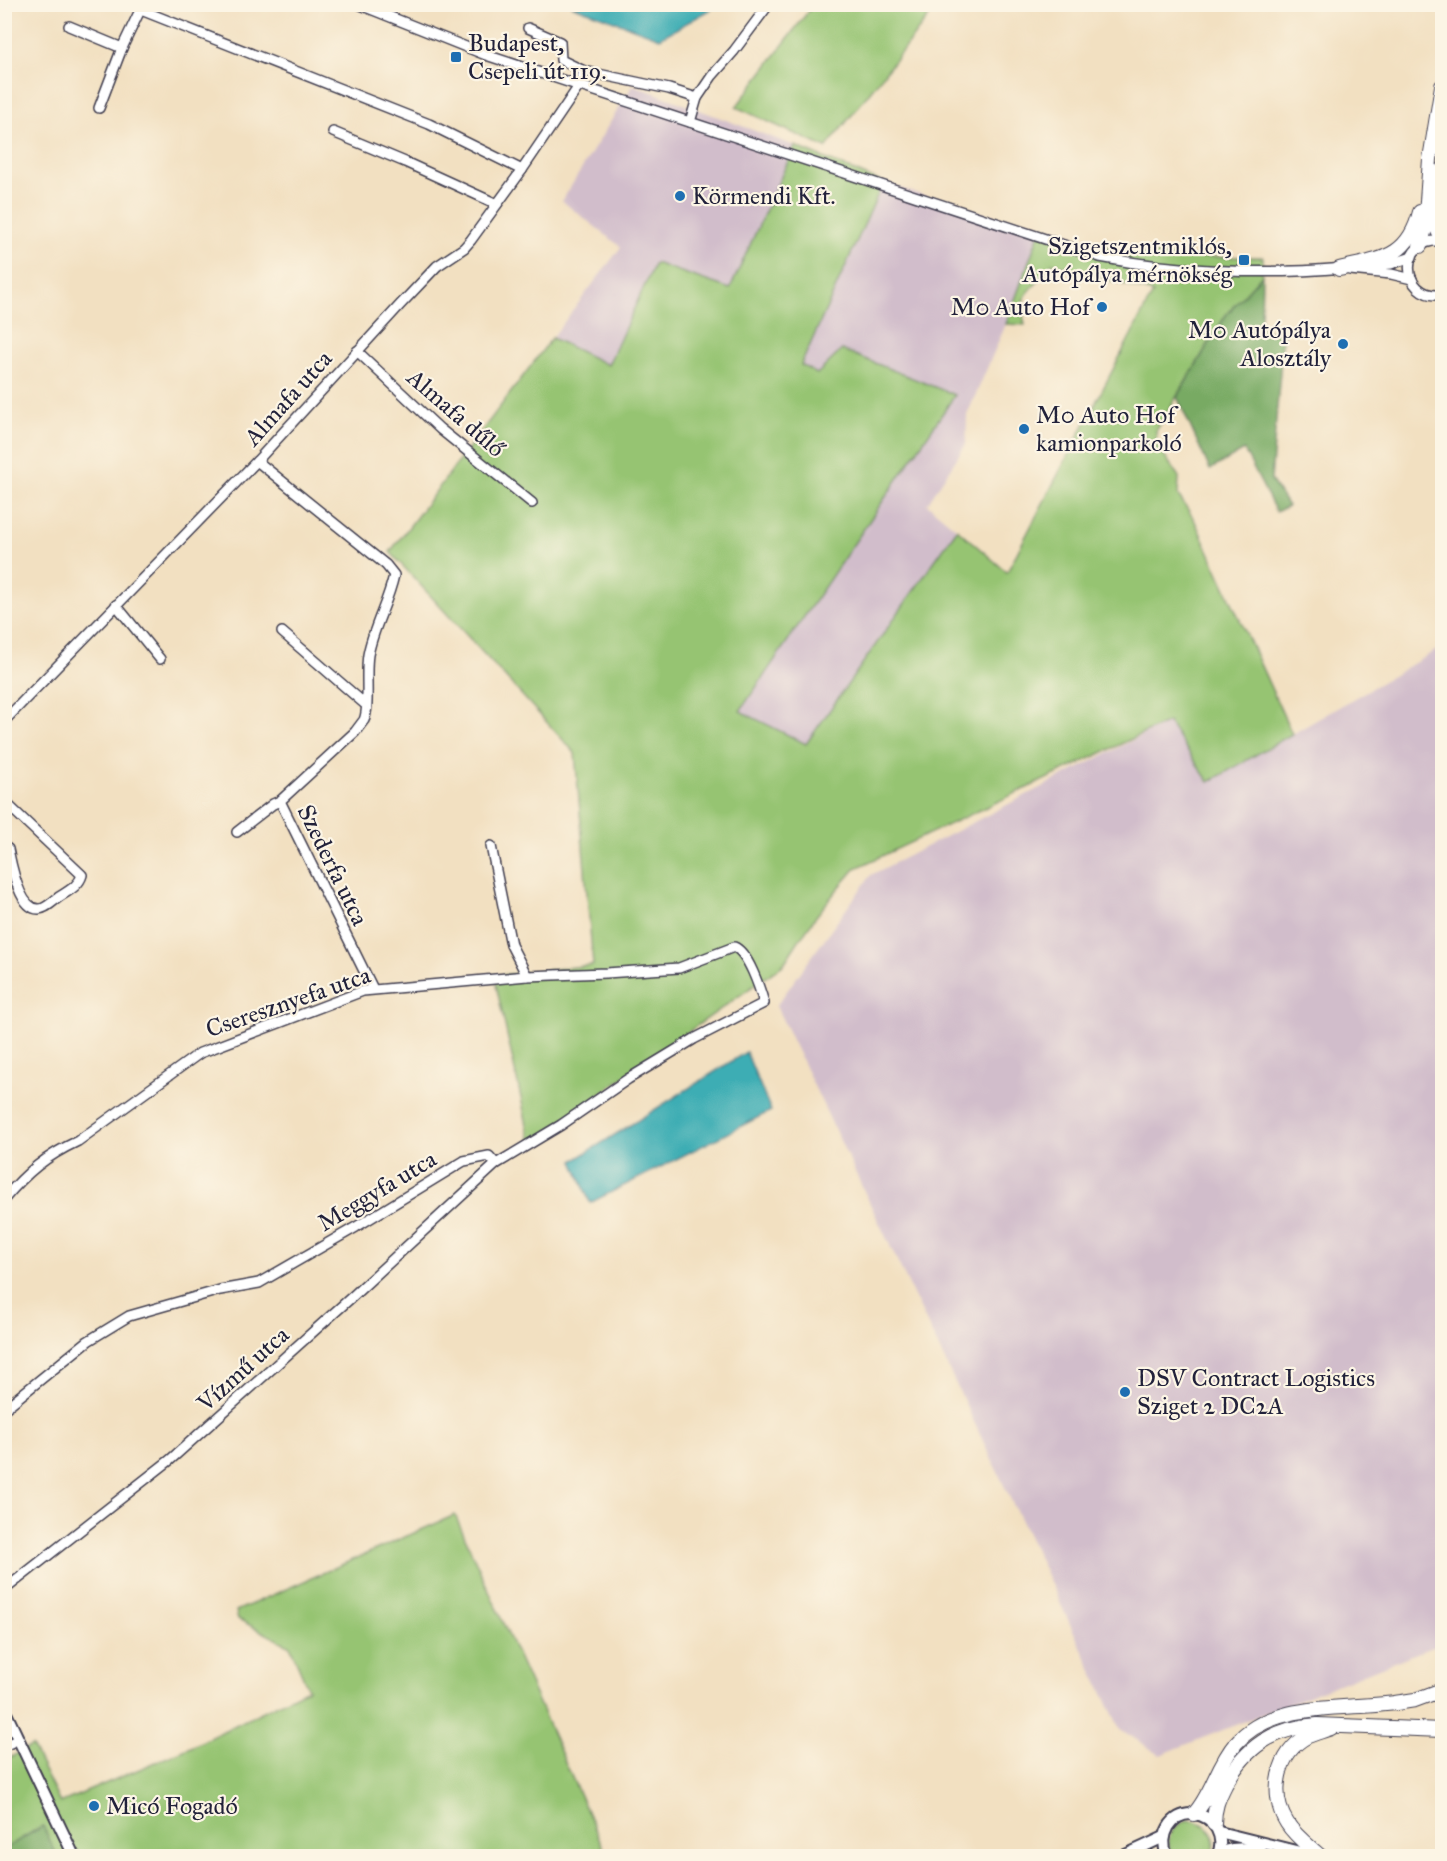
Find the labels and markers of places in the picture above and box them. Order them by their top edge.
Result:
place label: Budapest, Csepeli út 119. [468,28,607,86]
marker: Budapest, Csepeli út 119. [449,50,463,64]
place label: Körmendi Kft. [692,181,835,211]
marker: Körmendi Kft. [673,189,687,203]
place label: Szigetszentmiklós, Autópálya mérnökség [1022,231,1233,289]
marker: Szigetszentmiklós, Autópálya mérnökség [1237,253,1251,267]
place label: M0 Auto Hof [951,292,1094,322]
marker: M0 Auto Hof [1095,300,1109,314]
place label: M0 Autópálya Alosztály [1188,315,1332,373]
marker: M0 Autópálya Alosztály [1336,337,1350,351]
place label: M0 Auto Hof kamionparkoló [1036,400,1182,458]
marker: M0 Auto Hof kamionparkoló [1017,422,1031,436]
place label: DSV Contract Logistics Sziget 2 DC2A [1137,1363,1375,1421]
marker: DSV Contract Logistics Sziget 2 DC2A [1118,1385,1132,1399]
place label: Micó Fogadó [106,1791,238,1821]
marker: Micó Fogadó [87,1799,101,1813]

